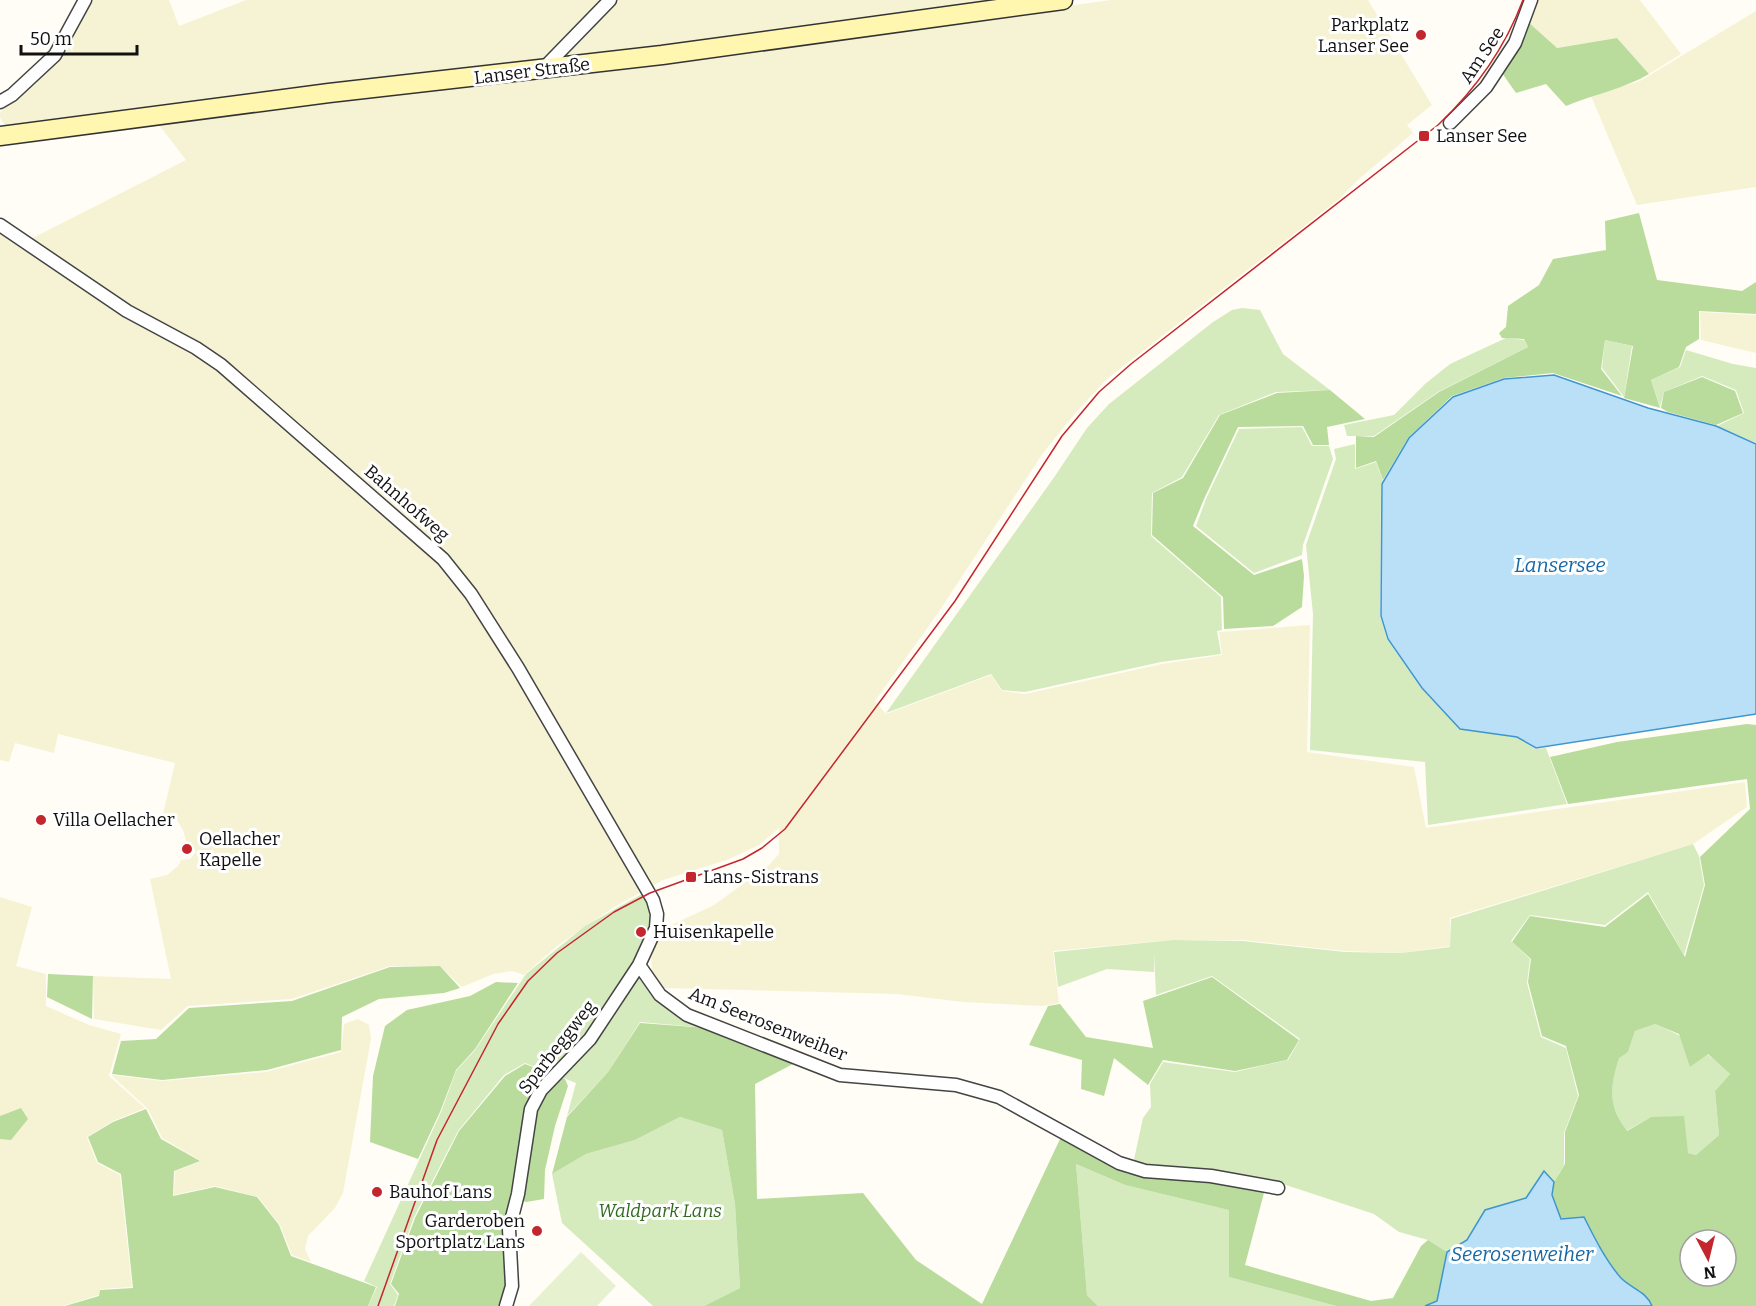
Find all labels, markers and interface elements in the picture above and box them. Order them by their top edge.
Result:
place label: Parkplatz Lanser See [1318,14,1409,57]
scale bar [21,18,136,56]
street label: Am See [1455,23,1509,87]
text: 50 m [30,28,72,50]
marker: Parkplatz Lanser See [1414,28,1428,42]
street label: Lanser Straße [473,53,591,89]
place label: Lanser See [1436,125,1527,147]
marker: Lanser See [1417,129,1431,143]
street label: Bahnhofweg [360,460,454,546]
water label: Lansersee [1514,553,1606,577]
place label: Villa Oellacher [53,809,175,831]
marker: Villa Oellacher [34,813,48,827]
place label: Oellacher Kapelle [199,828,280,871]
marker: Oellacher Kapelle [180,842,194,856]
place label: Lans-Sistrans [703,866,819,888]
marker: Lans-Sistrans [684,870,698,884]
place label: Huisenkapelle [653,921,774,943]
marker: Huisenkapelle [634,925,648,939]
street label: Am Seerosenweiher [686,982,850,1066]
street label: Sparbeggweg [514,996,600,1098]
place label: Bauhof Lans [389,1181,492,1203]
marker: Bauhof Lans [370,1185,384,1199]
park label: Waldpark Lans [598,1200,722,1222]
place label: Garderoben Sportplatz Lans [395,1210,526,1253]
marker: Garderoben Sportplatz Lans [530,1224,544,1238]
north arrow [1678,1228,1738,1288]
water label: Seerosenweiher [1451,1242,1594,1266]
text: N [1702,1262,1717,1283]

